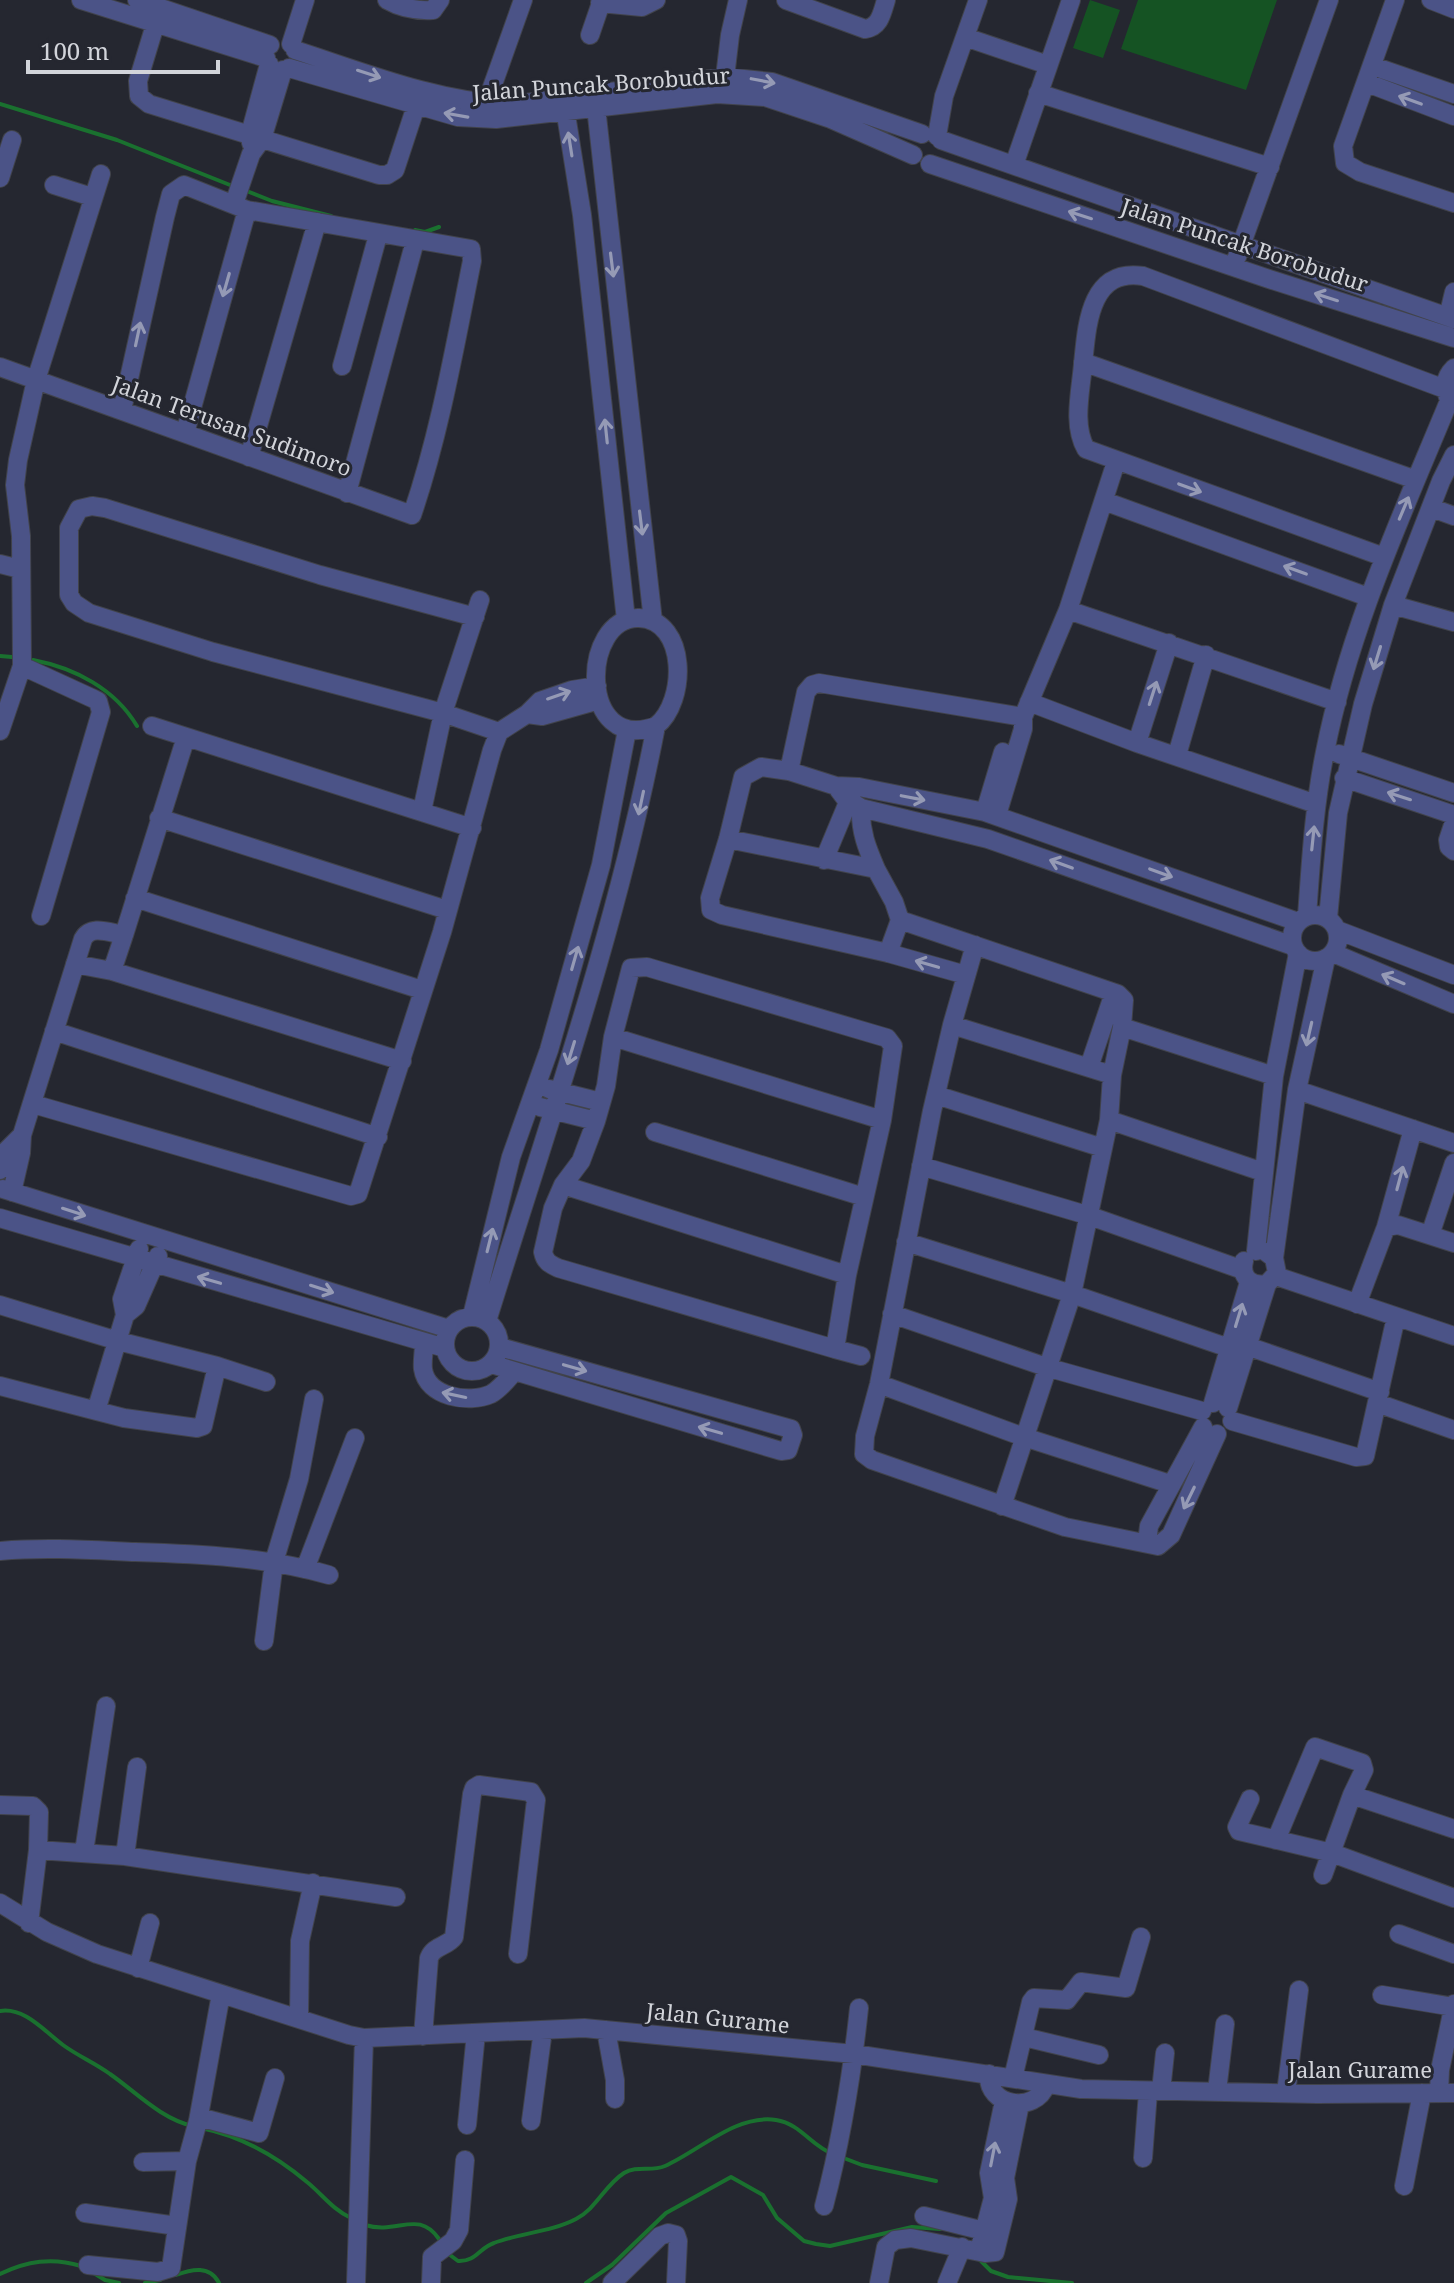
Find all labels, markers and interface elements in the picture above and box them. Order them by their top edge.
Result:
scale bar [28,24,218,74]
text: 100 m [40,34,109,67]
street label: Jalan Puncak Borobudur [470,59,731,107]
one-way arrow [356,67,382,82]
one-way arrow [750,74,775,89]
one-way arrow [1399,92,1423,106]
one-way arrow [443,107,469,122]
one-way arrow [562,132,577,157]
street label: Jalan Puncak Borobudur [1117,190,1373,298]
one-way arrow [1068,206,1093,221]
one-way arrow [604,251,619,278]
one-way arrow [217,271,232,297]
one-way arrow [1314,289,1339,304]
one-way arrow [131,322,146,347]
street label: Jalan Terusan Sudimoro [107,367,356,482]
one-way arrow [598,418,613,445]
one-way arrow [1177,482,1202,496]
one-way arrow [1398,496,1413,521]
one-way arrow [634,509,649,536]
one-way arrow [1283,562,1308,577]
one-way arrow [1368,646,1383,671]
one-way arrow [1146,681,1161,706]
one-way arrow [547,686,572,701]
one-way arrow [1387,788,1412,803]
one-way arrow [633,789,648,815]
one-way arrow [900,791,925,806]
one-way arrow [1305,825,1320,852]
one-way arrow [1049,856,1074,871]
one-way arrow [1149,867,1174,882]
one-way arrow [568,946,583,972]
one-way arrow [915,955,941,970]
one-way arrow [1381,970,1406,985]
one-way arrow [1301,1021,1316,1047]
one-way arrow [562,1040,577,1065]
one-way arrow [1393,1165,1408,1191]
one-way arrow [61,1206,86,1221]
one-way arrow [483,1227,498,1253]
one-way arrow [196,1272,222,1287]
one-way arrow [309,1282,335,1297]
one-way arrow [1232,1303,1247,1329]
one-way arrow [561,1361,587,1376]
one-way arrow [442,1387,468,1402]
one-way arrow [698,1422,724,1437]
one-way arrow [1181,1486,1196,1510]
street label: Jalan Gurame [644,1994,791,2039]
street label: Jalan Gurame [1287,2054,1432,2084]
one-way arrow [986,2142,1001,2168]

